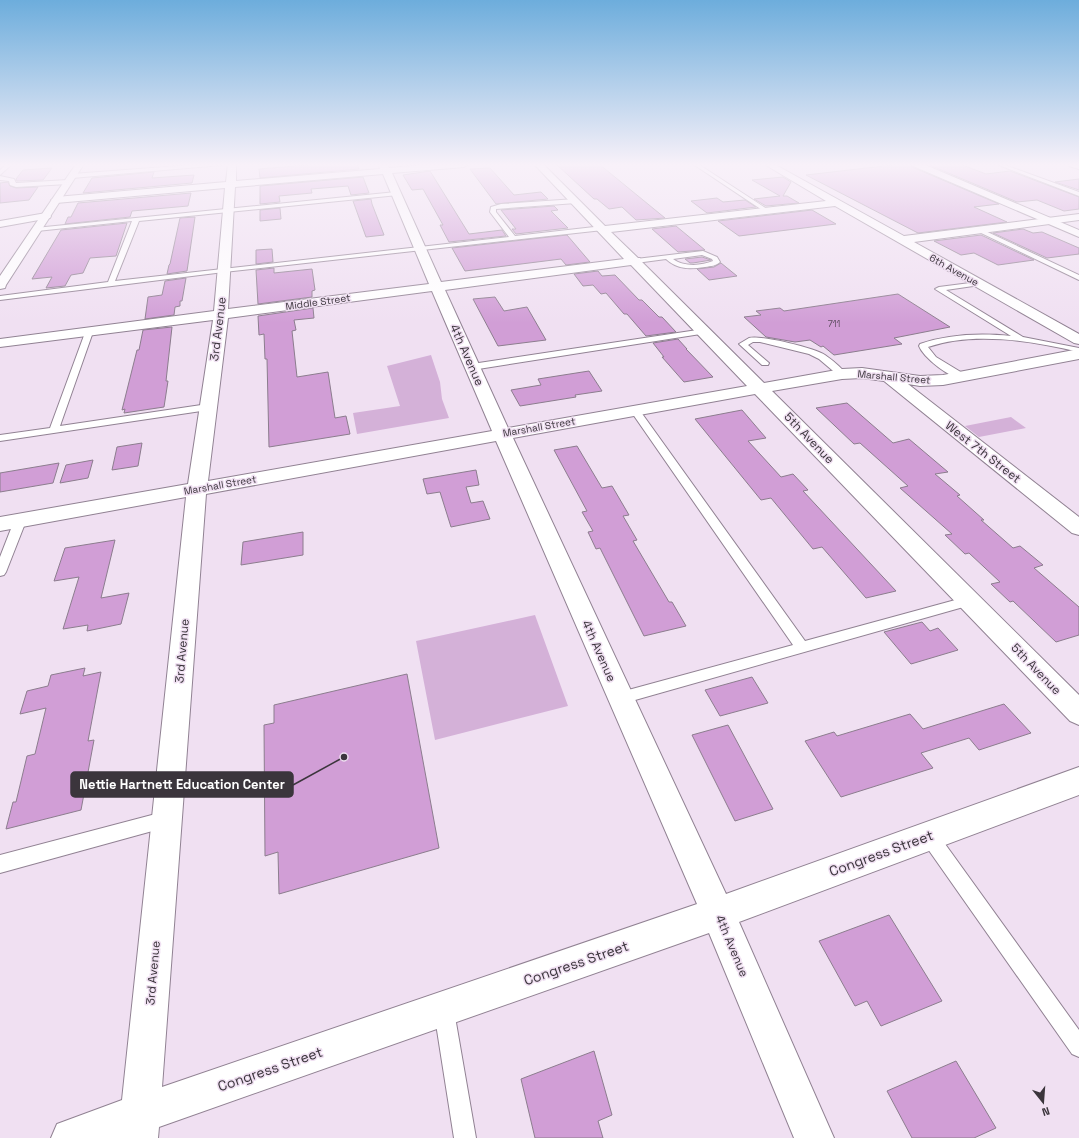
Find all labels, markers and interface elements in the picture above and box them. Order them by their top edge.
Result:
street label: 6th Avenue [927,251,981,289]
street label: Middle Street [285,291,352,313]
street label: 3rd Avenue [206,296,230,362]
house number: 711 [828,318,840,330]
street label: 4th Avenue [446,322,488,388]
street label: Marshall Street [857,367,931,387]
street label: 5th Avenue [781,409,837,467]
street label: Marshall Street [502,414,577,440]
street label: West 7th Street [942,417,1024,487]
street label: Marshall Street [183,472,258,498]
street label: 3rd Avenue [171,618,193,684]
street label: 4th Avenue [578,618,620,684]
street label: 5th Avenue [1008,640,1064,698]
callout: Nettie Hartnett Education Center [71,772,293,797]
text: Nettie Hartnett Education Center [79,776,285,793]
street label: Congress Street [826,826,936,880]
street label: 4th Avenue [712,913,752,979]
street label: Congress Street [521,937,631,989]
street label: 3rd Avenue [142,940,164,1006]
street label: Congress Street [215,1043,325,1095]
north arrow [1023,1082,1063,1122]
text: N [1040,1104,1051,1119]

